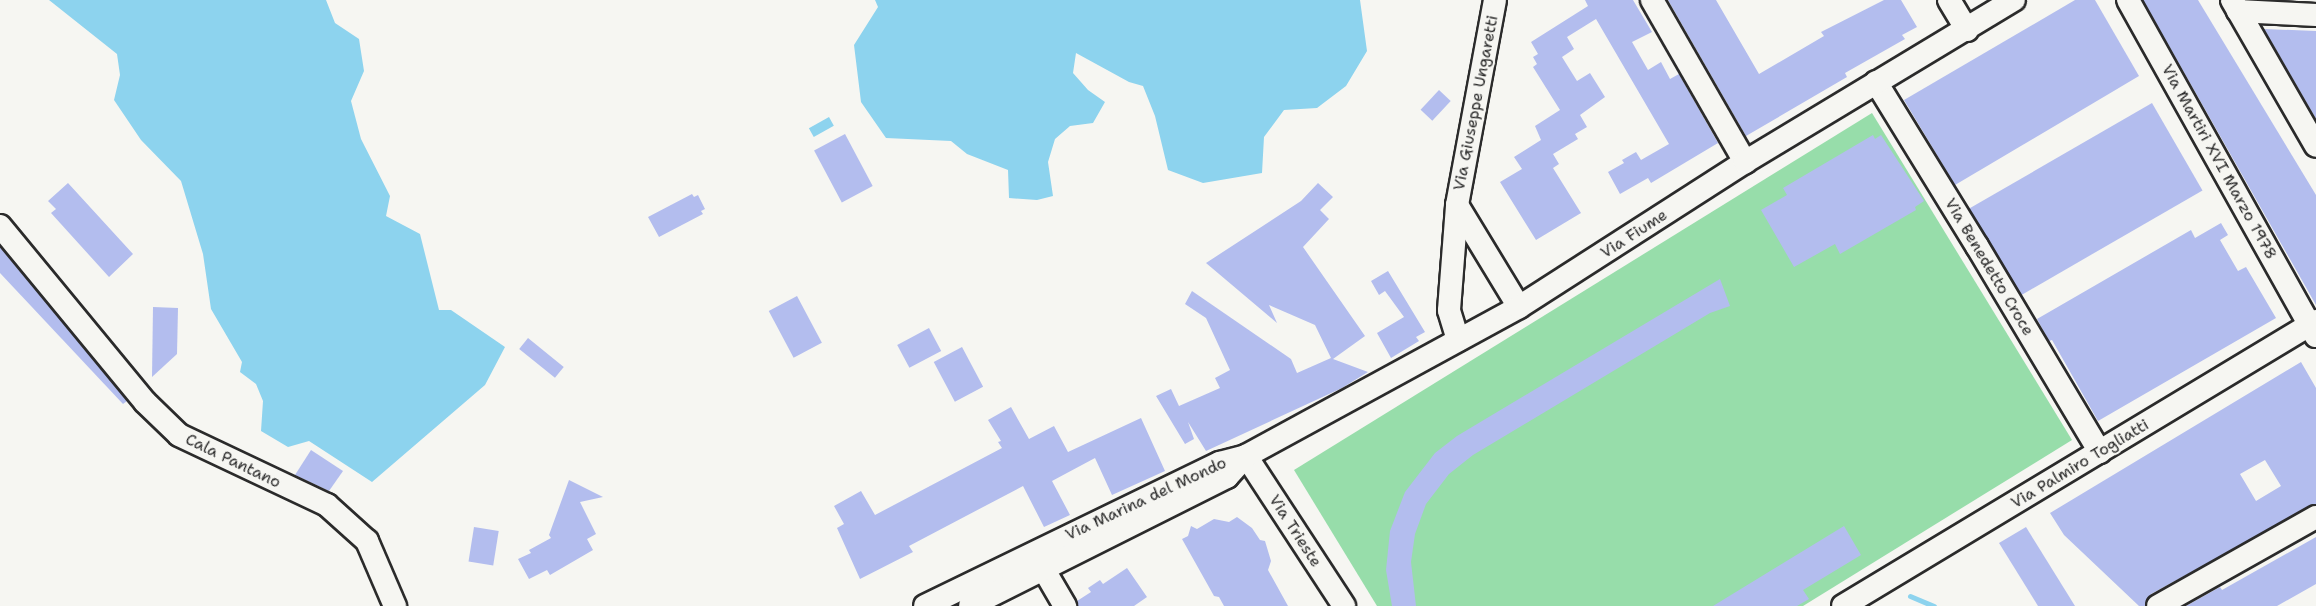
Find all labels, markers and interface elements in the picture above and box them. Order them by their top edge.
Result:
street label: Via Giuseppe Ungaretti [1450,14,1502,192]
street label: Via Martiri XVI Marzo 1978 [2157,61,2281,263]
street label: Via Benedetto Croce [1940,195,2038,339]
street label: Via Fiume [1597,205,1671,263]
street label: Via Palmiro Togliatti [2008,415,2152,513]
street label: Cala Pantano [182,430,284,492]
street label: Via Marina del Mondo [1062,453,1230,545]
street label: Via Trieste [1265,491,1325,571]

